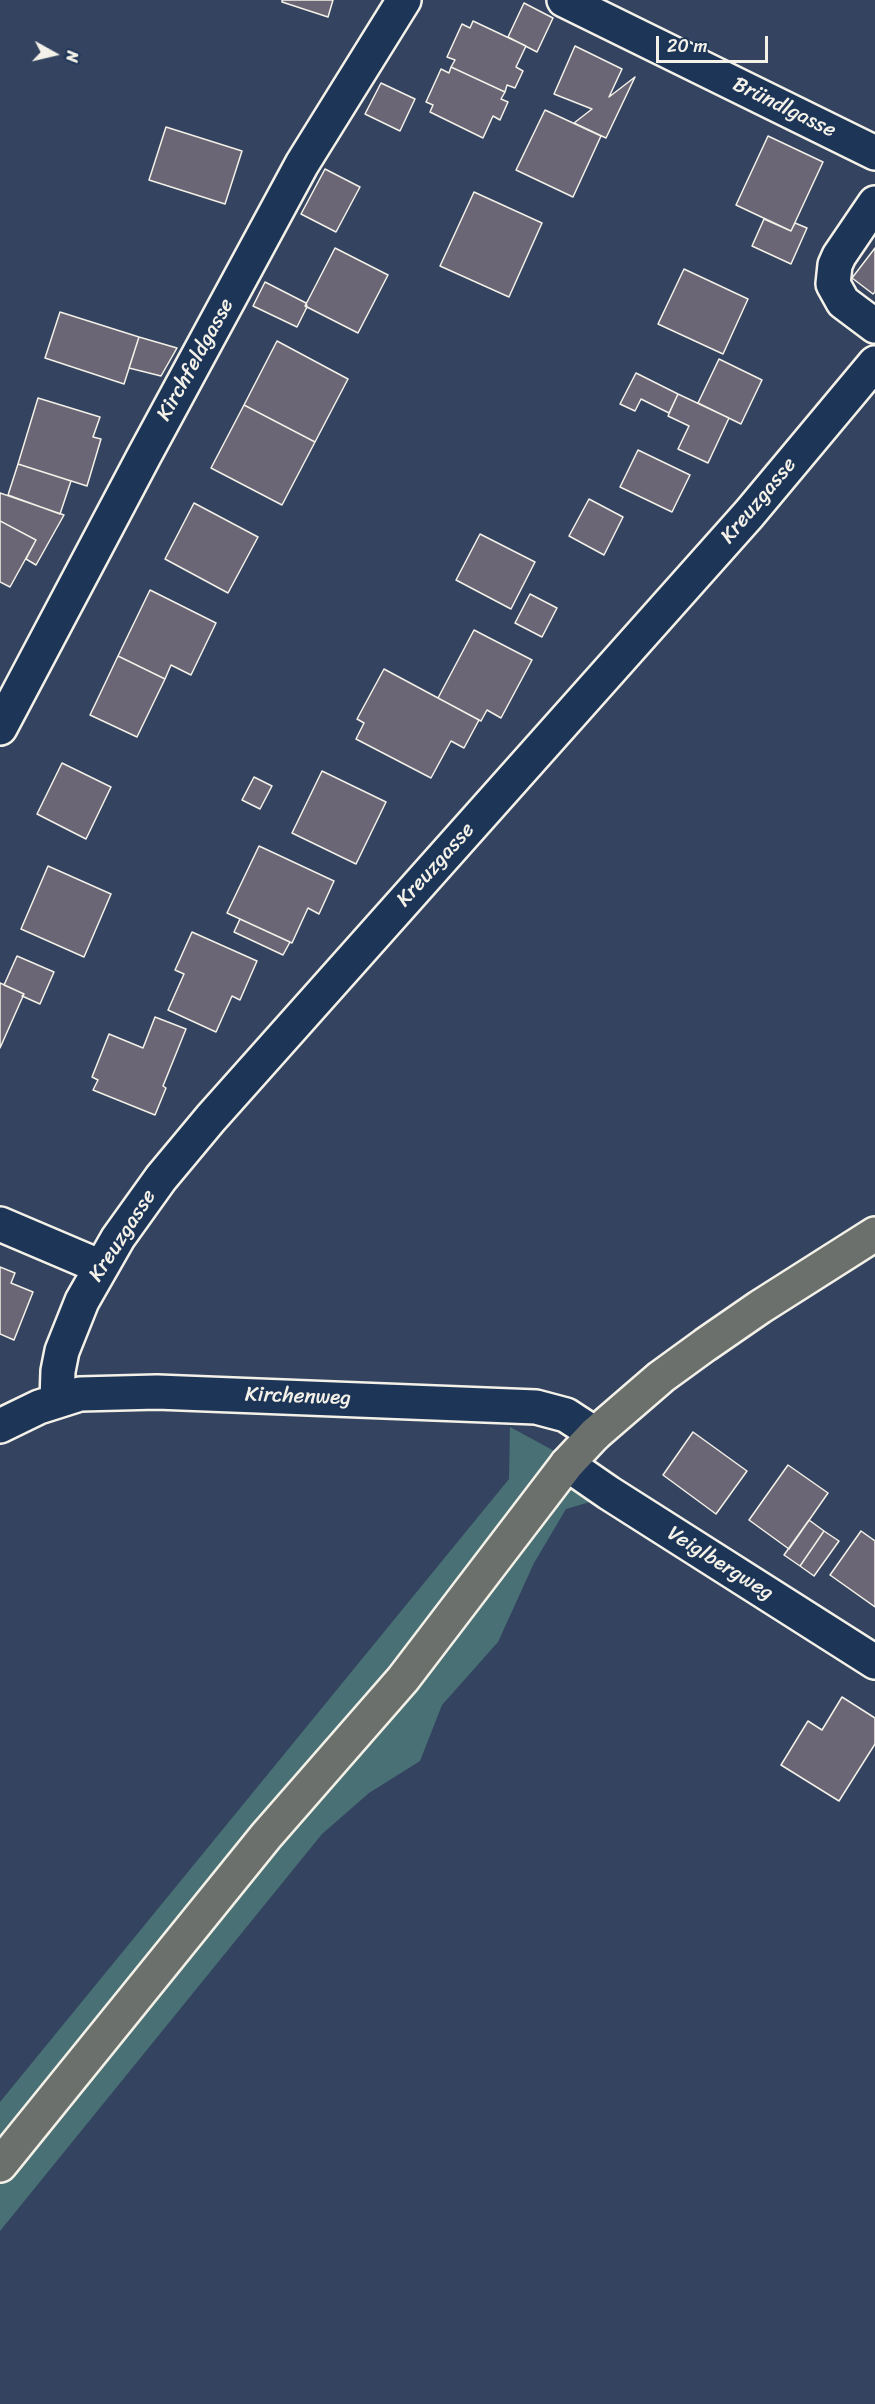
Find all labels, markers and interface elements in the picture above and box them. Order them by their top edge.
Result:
north arrow [24,24,84,84]
scale bar [659,24,772,62]
text: 20 m [667,30,707,62]
text: N [57,49,87,64]
street label: Bründlgasse [728,72,840,144]
street label: Kirchfeldgasse [152,294,240,426]
street label: Kreuzgasse [716,453,802,549]
street label: Kreuzgasse [392,818,480,912]
street label: Kreuzgasse [84,1185,162,1287]
street label: Kirchenweg [245,1383,351,1411]
street label: Veiglbergweg [662,1521,778,1607]

